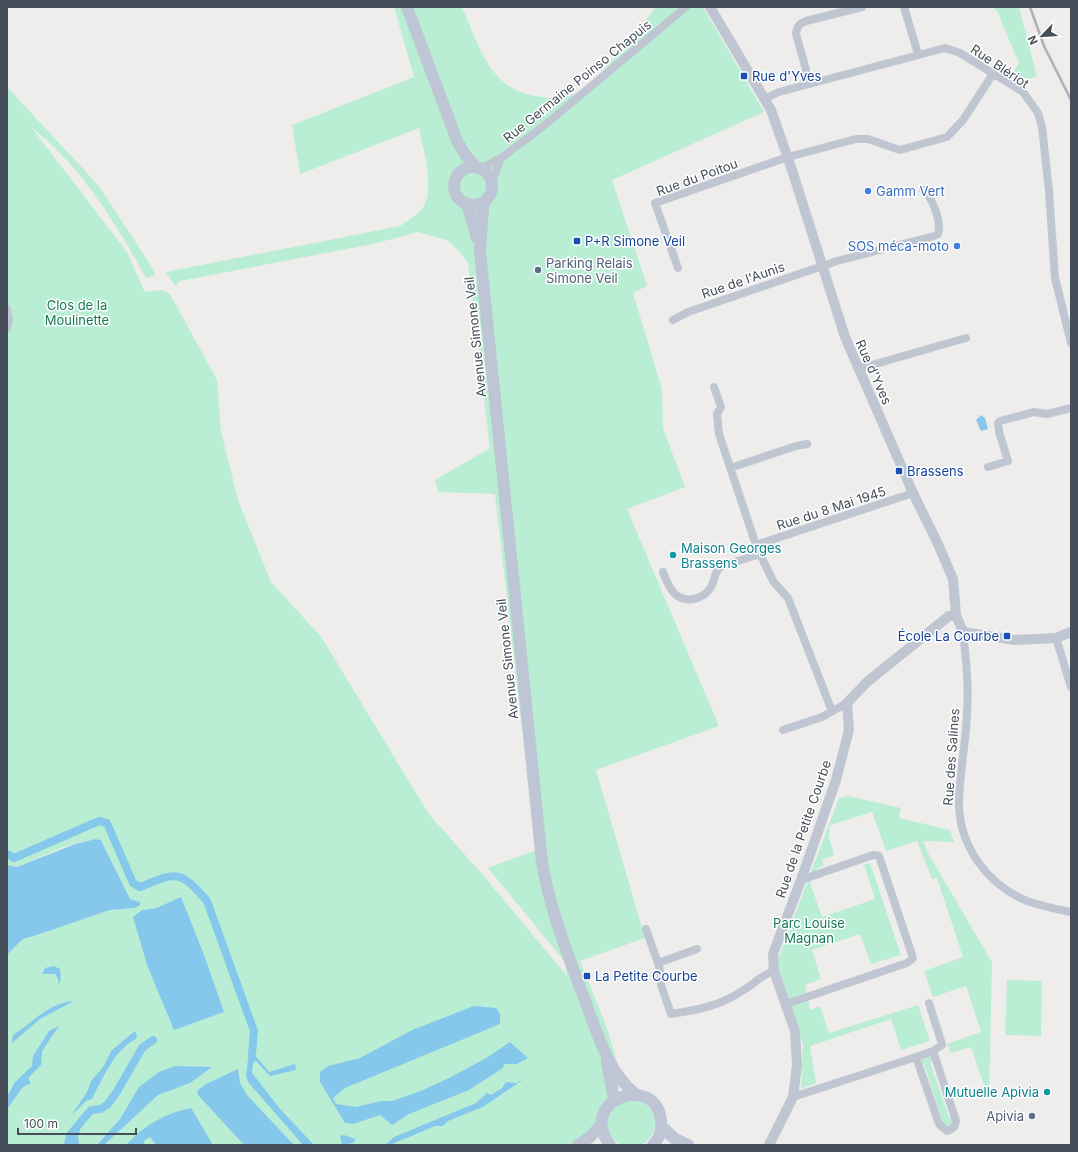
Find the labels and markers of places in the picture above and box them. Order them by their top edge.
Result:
place label: Rue d'Yves [752,68,822,84]
marker: Rue d'Yves [739,71,749,81]
place label: Gamm Vert [876,183,945,199]
marker: Gamm Vert [863,186,873,196]
place label: P+R Simone Veil [585,233,685,249]
marker: P+R Simone Veil [572,236,582,246]
place label: SOS méca-moto [848,238,949,254]
marker: SOS méca-moto [952,241,962,251]
place label: Parking Relais Simone Veil [546,255,633,286]
marker: Parking Relais Simone Veil [533,265,543,275]
place label: Brassens [907,463,964,479]
marker: Brassens [894,466,904,476]
place label: Maison Georges Brassens [681,540,781,571]
marker: Maison Georges Brassens [668,550,678,560]
place label: École La Courbe [898,628,999,644]
marker: École La Courbe [1002,631,1012,641]
place label: La Petite Courbe [595,968,698,984]
marker: La Petite Courbe [582,971,592,981]
place label: Mutuelle Apivia [945,1084,1039,1100]
marker: Mutuelle Apivia [1042,1087,1052,1097]
place label: Apivia [986,1108,1024,1124]
marker: Apivia [1027,1111,1037,1121]

